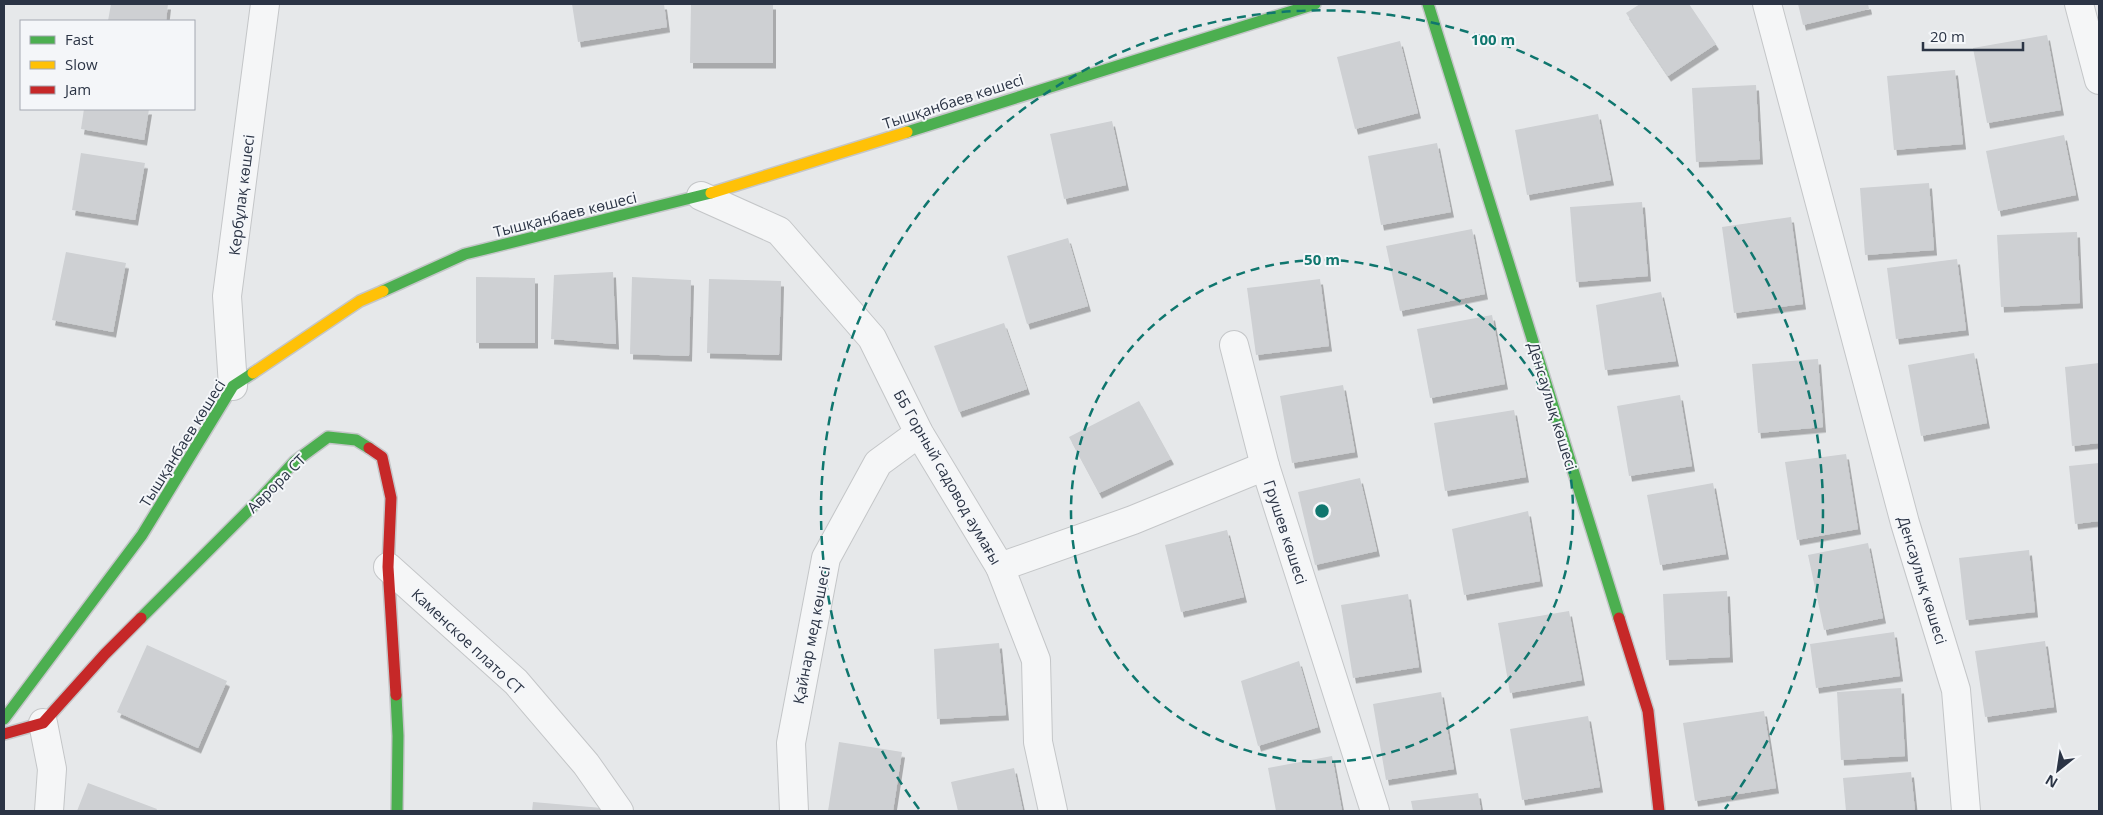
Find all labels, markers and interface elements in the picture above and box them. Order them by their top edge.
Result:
legend [20,20,195,110]
scale bar [1923,20,2023,52]
text: 20 m [1930,26,1965,46]
text: Fast [65,29,94,49]
text: 100 m [1471,29,1515,49]
text: Slow [65,54,98,74]
street label: Тышқанбаев көшесі [880,69,1026,133]
text: Jam [63,79,91,99]
street label: Кербұлақ көшесі [224,133,258,257]
street label: Тышқанбаев көшесі [491,187,639,241]
text: 50 m [1304,249,1340,269]
street label: Денсаулық көшесі [1524,340,1582,472]
street label: Тышқанбаев көшесі [135,375,229,511]
street label: ББ Горный садовод аумағы [890,386,1006,568]
street label: Аврора СТ [242,449,310,517]
street label: Грушев көшесі [1260,477,1312,587]
centre of rings [1313,502,1331,520]
street label: Денсаулық көшесі [1894,514,1952,646]
street label: Қайнар мед көшесі [788,564,834,706]
street label: Каменское плато СТ [408,584,529,699]
north arrow [2033,745,2083,795]
text: N [2042,771,2061,793]

